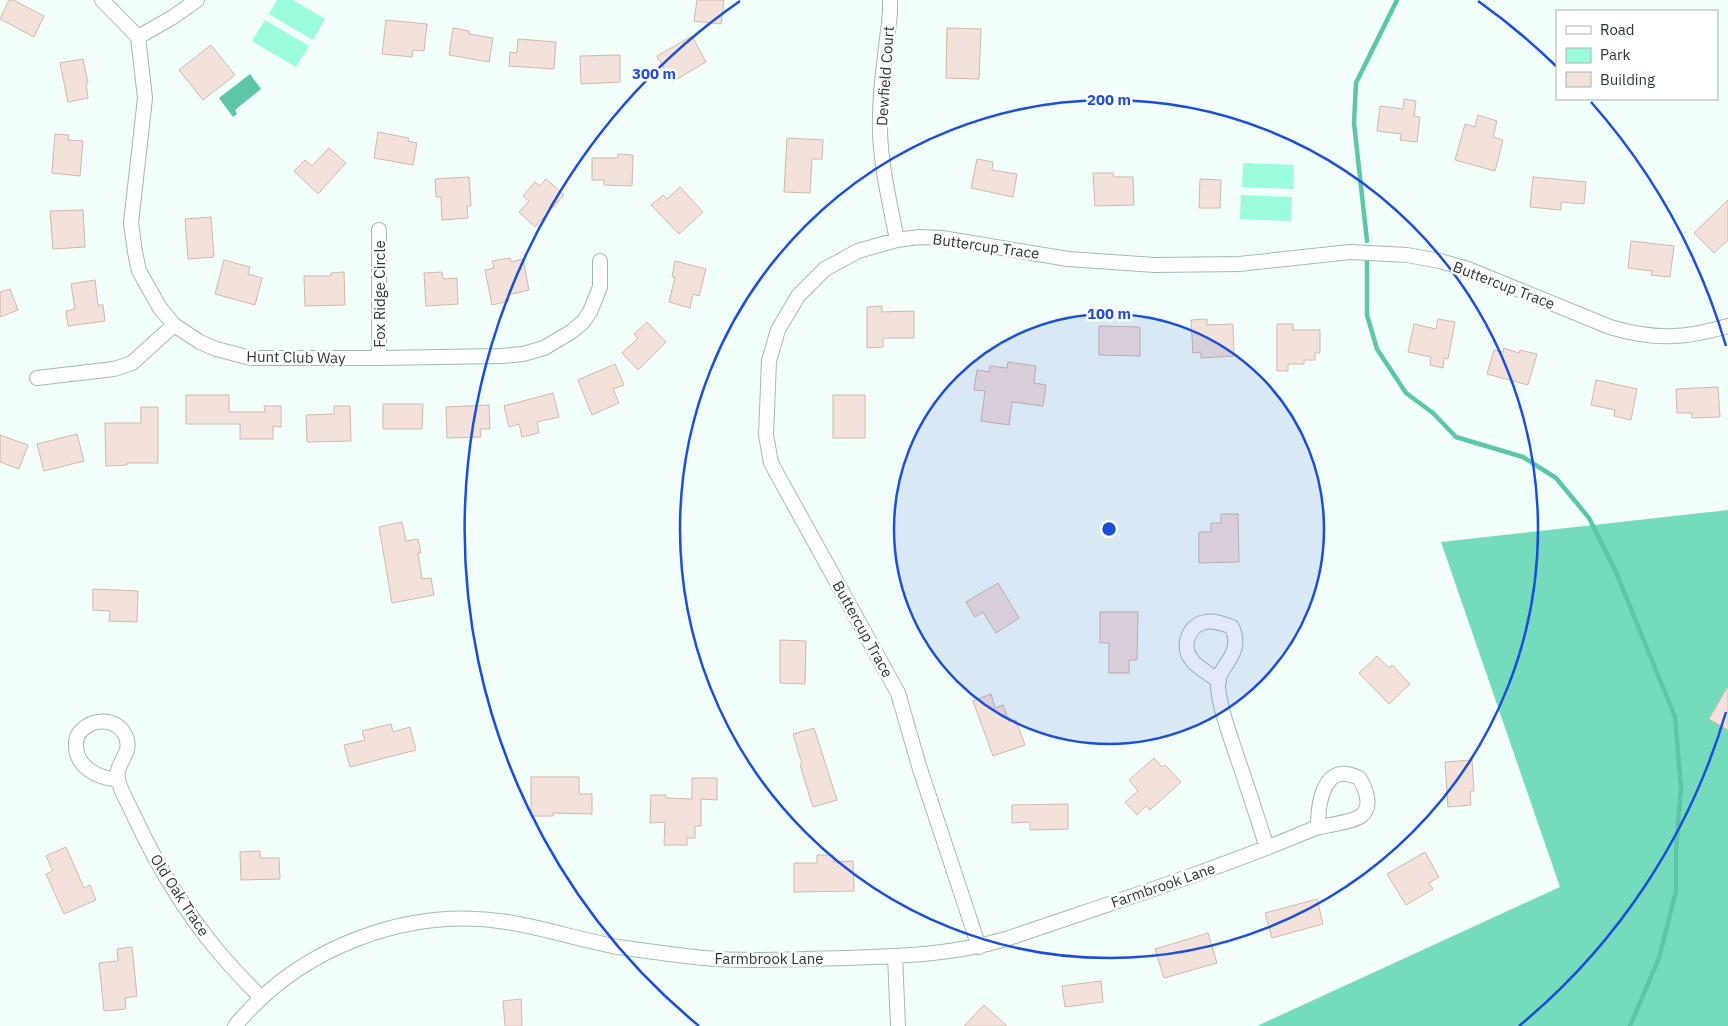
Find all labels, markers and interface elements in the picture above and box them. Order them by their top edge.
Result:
legend [1556,10,1718,100]
text: Road [1600,20,1635,39]
street label: Dewfield Court [872,26,898,126]
text: Park [1600,45,1630,64]
text: 300 m [632,64,676,83]
text: Building [1600,70,1655,89]
text: 200 m [1087,90,1131,109]
street label: Buttercup Trace [931,229,1041,263]
street label: Fox Ridge Circle [370,240,389,348]
street label: Buttercup Trace [1450,257,1558,313]
text: 100 m [1087,304,1131,323]
street label: Hunt Club Way [246,347,346,367]
centre of rings [1100,520,1118,538]
street label: Buttercup Trace [829,577,897,681]
street label: Old Oak Trace [146,850,214,940]
street label: Farmbrook Lane [1108,858,1218,912]
street label: Farmbrook Lane [714,949,824,968]

